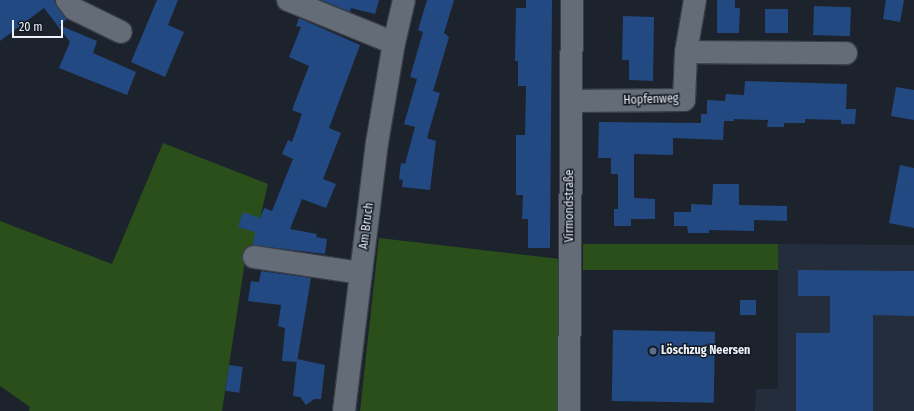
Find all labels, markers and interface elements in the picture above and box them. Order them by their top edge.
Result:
scale bar [14,12,65,38]
text: 20 m [19,20,43,34]
street label: Hopfenweg [623,92,679,108]
street label: Virmondstraße [563,170,577,242]
street label: Am Bruch [357,202,377,250]
place label: Löschzug Neersen [661,344,750,358]
marker: Löschzug Neersen [648,346,658,356]

